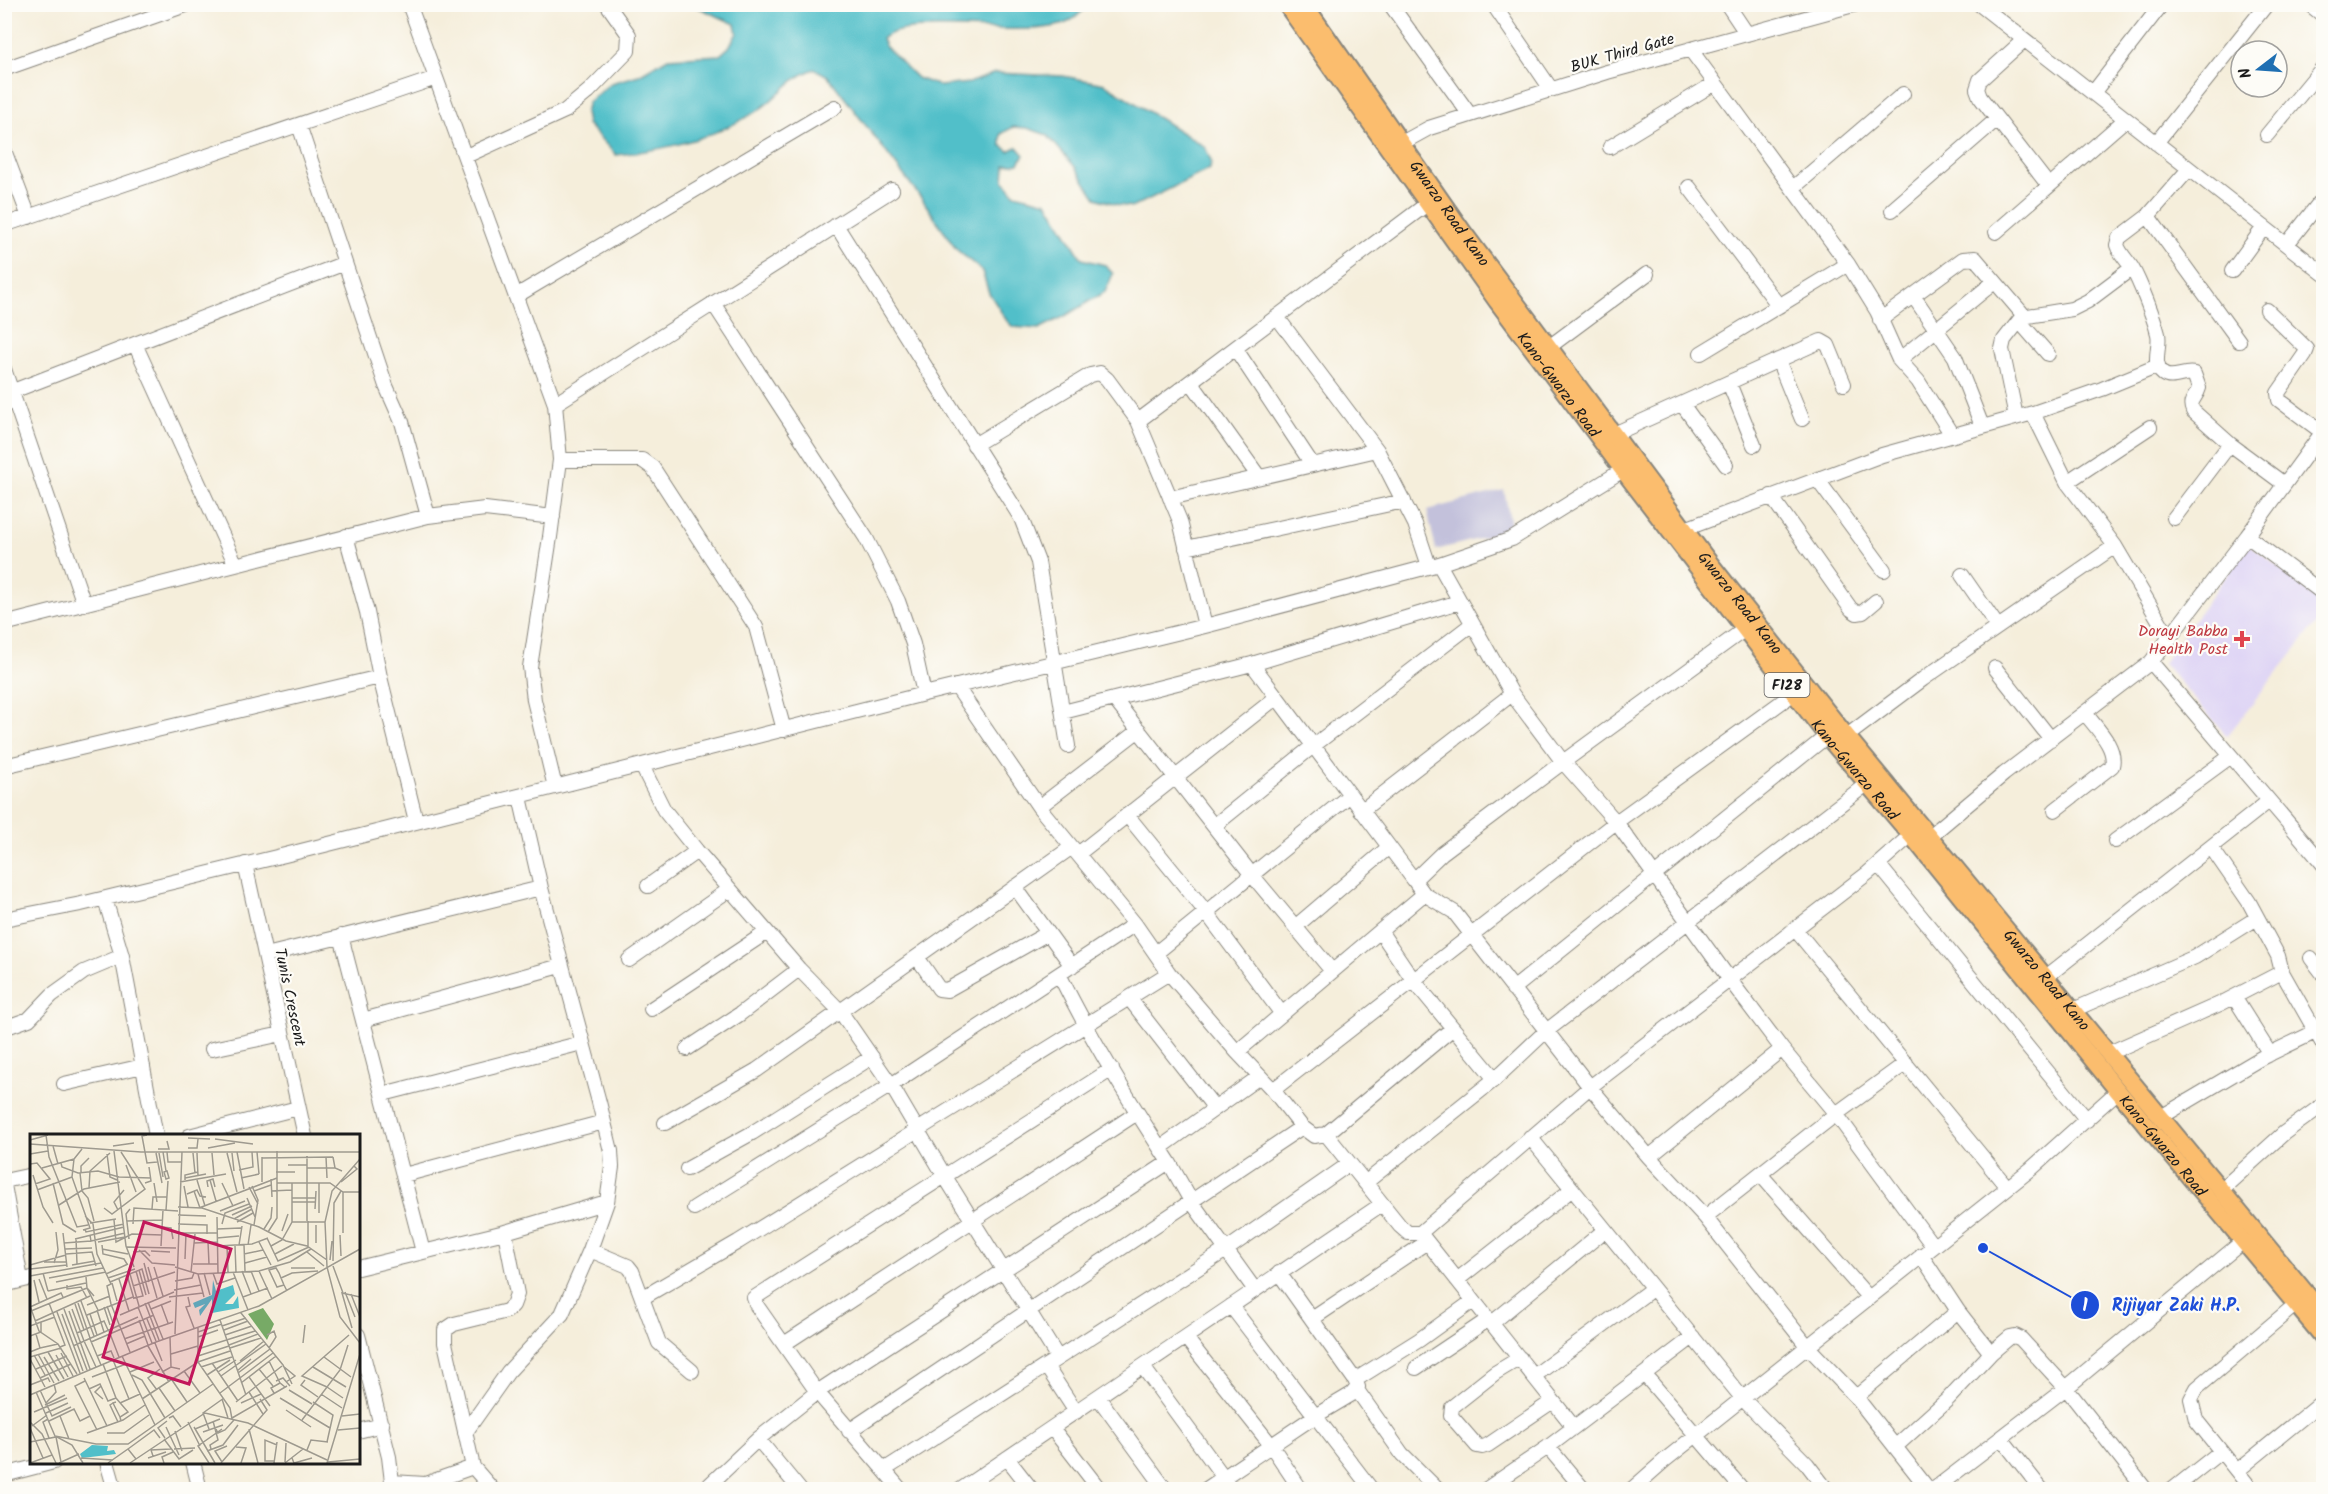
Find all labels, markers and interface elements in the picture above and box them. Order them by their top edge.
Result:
street label: BUK Third Gate [1568,27,1677,80]
north arrow [2229,39,2289,99]
text: N [2233,64,2260,81]
street label: Gwarzo Road Kano [1403,155,1496,272]
street label: Kano-Gwarzo Road [1510,327,1606,444]
street label: Gwarzo Road Kano [1691,547,1788,660]
place label: Dorayi Babba Health Post [2138,619,2229,662]
marker: Dorayi Babba Health Post [2233,630,2251,648]
road number: F128 [1764,673,1810,697]
street label: Kano-Gwarzo Road [1804,714,1905,827]
street label: Gwarzo Road Kano [1997,924,2096,1037]
street label: Tunis Crescent [267,946,312,1049]
street label: Kano-Gwarzo Road [2112,1090,2213,1203]
inset map [30,1134,360,1464]
callout: Rijiyar Zaki H.P. [2070,1287,2252,1323]
text: 1 [2082,1292,2088,1321]
text: Rijiyar Zaki H.P. [2112,1292,2240,1321]

